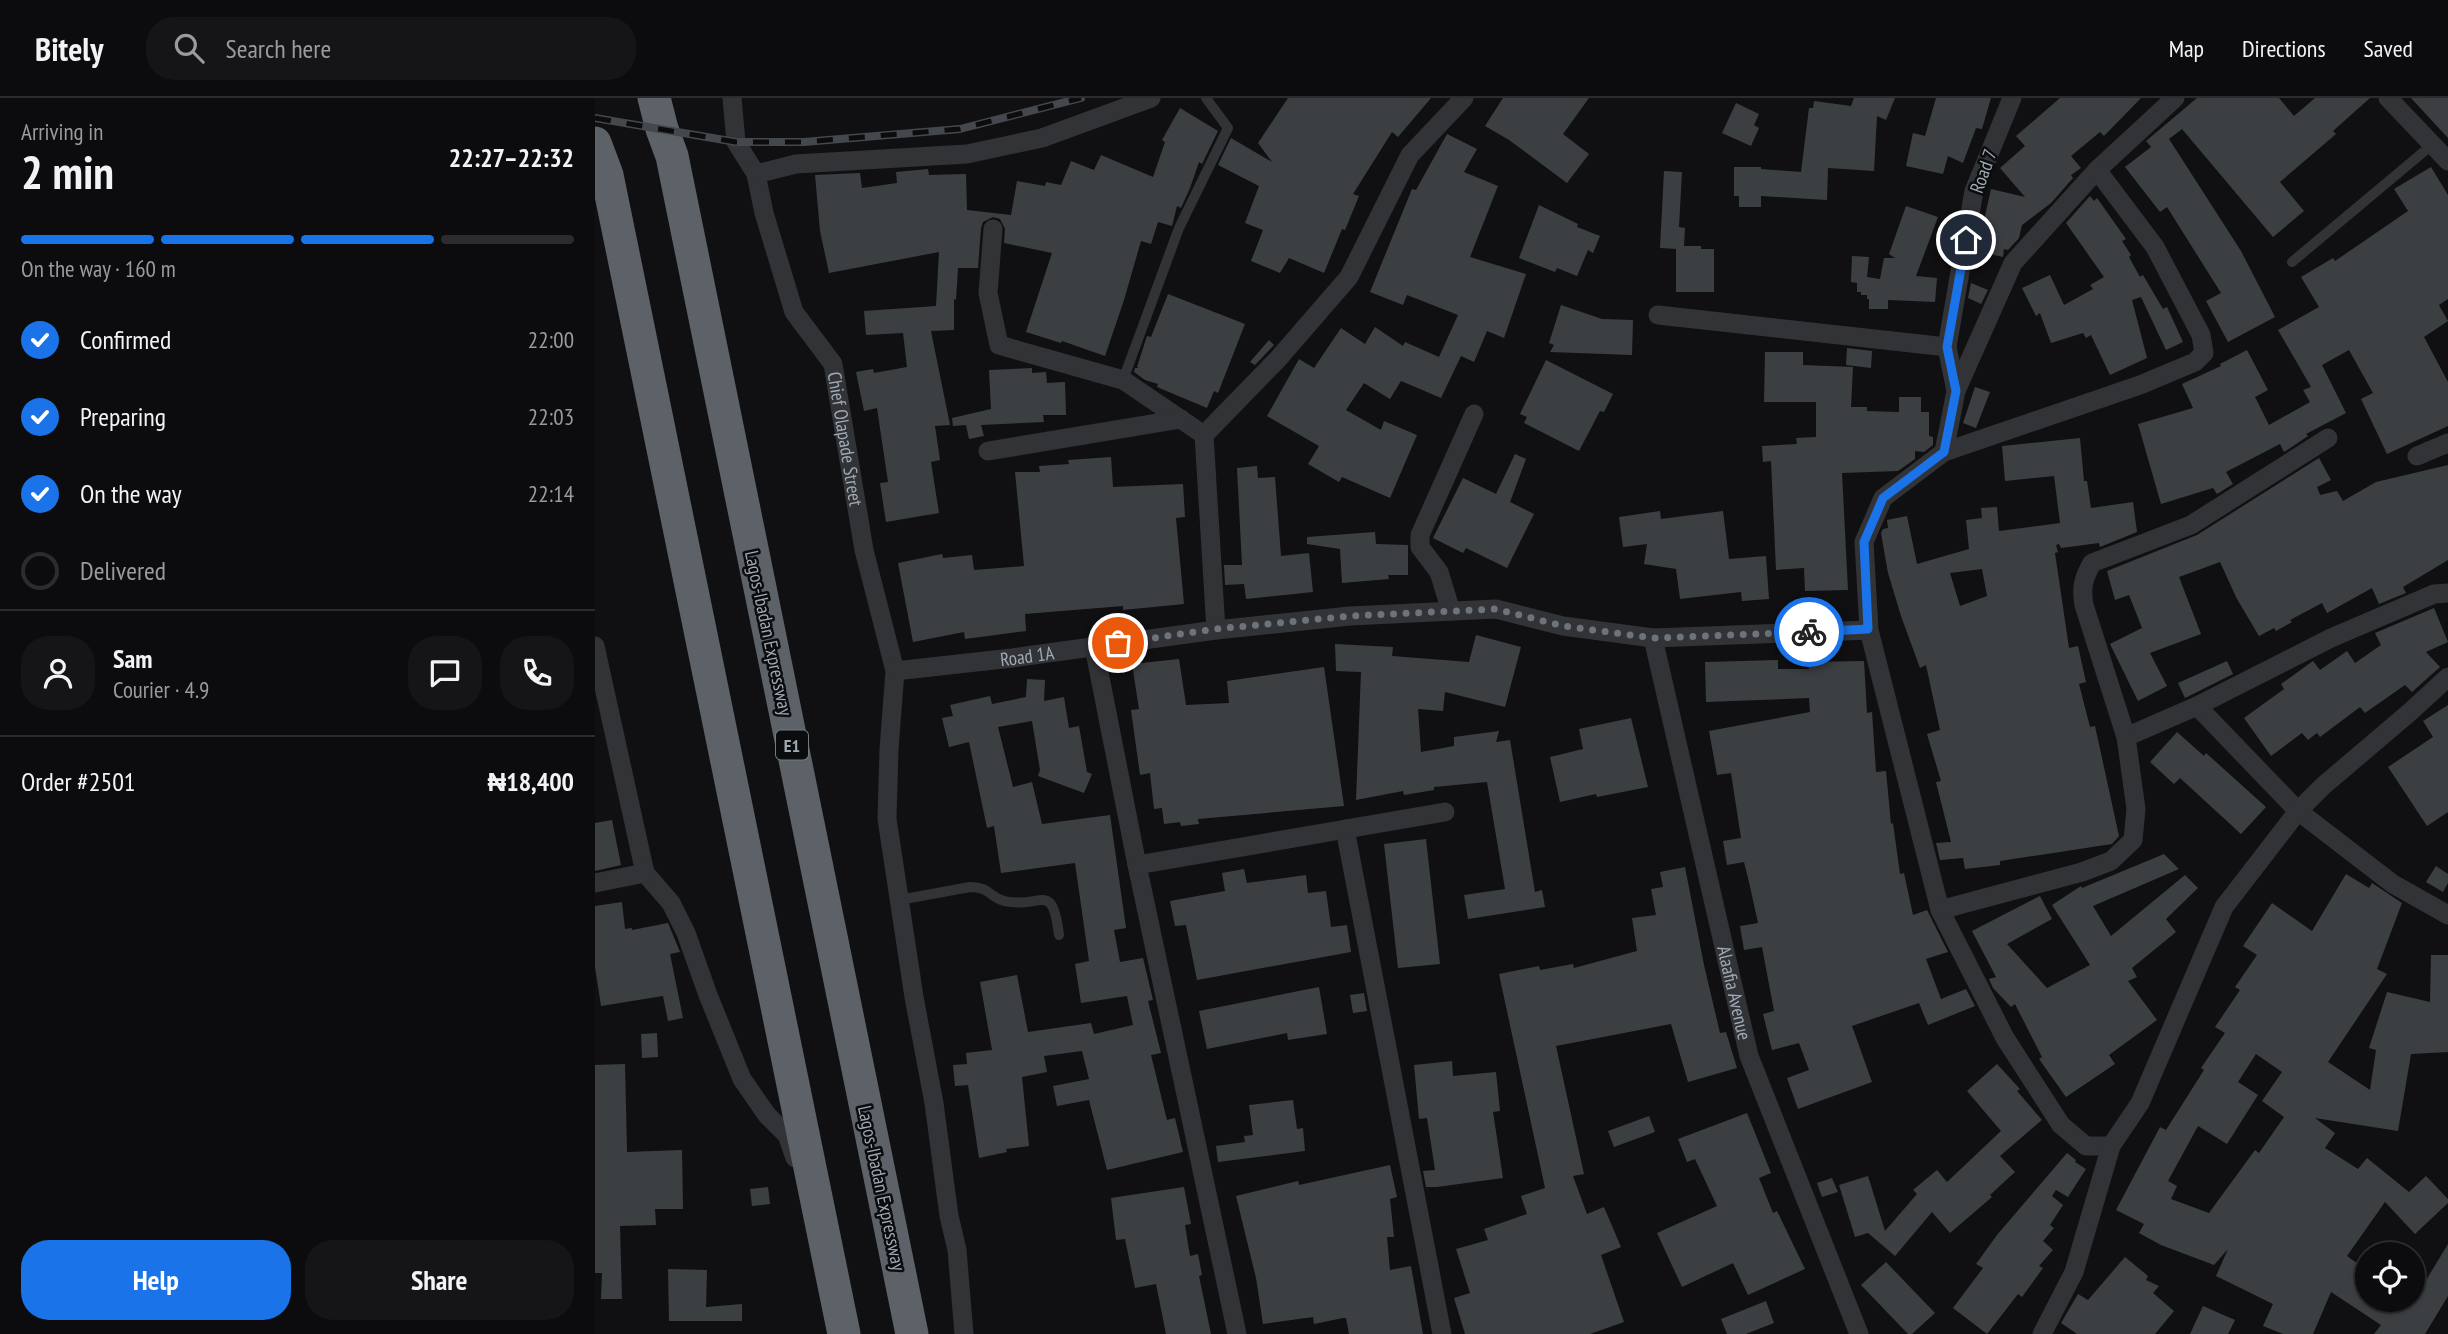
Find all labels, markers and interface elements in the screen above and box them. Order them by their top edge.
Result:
search box [146,17,636,80]
text: Bitely [35,27,104,70]
icon: search [170,29,208,67]
text: Search here [226,32,331,65]
text: Map [2169,33,2204,64]
text: Directions [2242,33,2326,64]
text: Saved [2364,33,2413,64]
text: Arriving in [21,117,103,146]
text: 22:27–22:32 [449,141,574,174]
text: 2 min [21,142,114,202]
street label: Road 7 [1964,146,2002,196]
pin [1936,210,1996,270]
icon: home [1947,221,1985,259]
text: On the way · 160 m [21,254,176,283]
icon: check [21,321,59,359]
text: Confirmed [80,323,171,356]
text: 22:00 [528,325,574,354]
street label: Chief Olapade Street [822,370,869,509]
icon: check [21,398,59,436]
text: Preparing [80,400,166,433]
text: 22:03 [528,402,574,431]
icon: check [21,475,59,513]
text: On the way [80,477,182,510]
text: 22:14 [528,479,574,508]
street label: Lagos-Ibadan Expressway [740,548,798,719]
text: Delivered [80,554,166,587]
courier [1774,597,1844,667]
pin [1088,613,1148,673]
icon: bike [1790,613,1828,651]
icon: bag [1099,624,1137,662]
button: person [21,636,95,710]
button: chat [408,636,482,710]
button: phone [500,636,574,710]
street label: Road 1A [999,640,1056,671]
text: Sam [113,642,152,675]
text: Courier · 4.9 [113,675,209,704]
road number: E1 [776,730,808,760]
text: Order #2501 [21,765,136,798]
text: ₦18,400 [487,765,574,798]
street label: Alaafia Avenue [1712,943,1757,1042]
street label: Lagos-Ibadan Expressway [853,1103,911,1274]
button: Help [21,1240,291,1320]
button: Share [305,1240,574,1320]
map controls [2355,1242,2425,1312]
button: locate [2355,1242,2425,1312]

